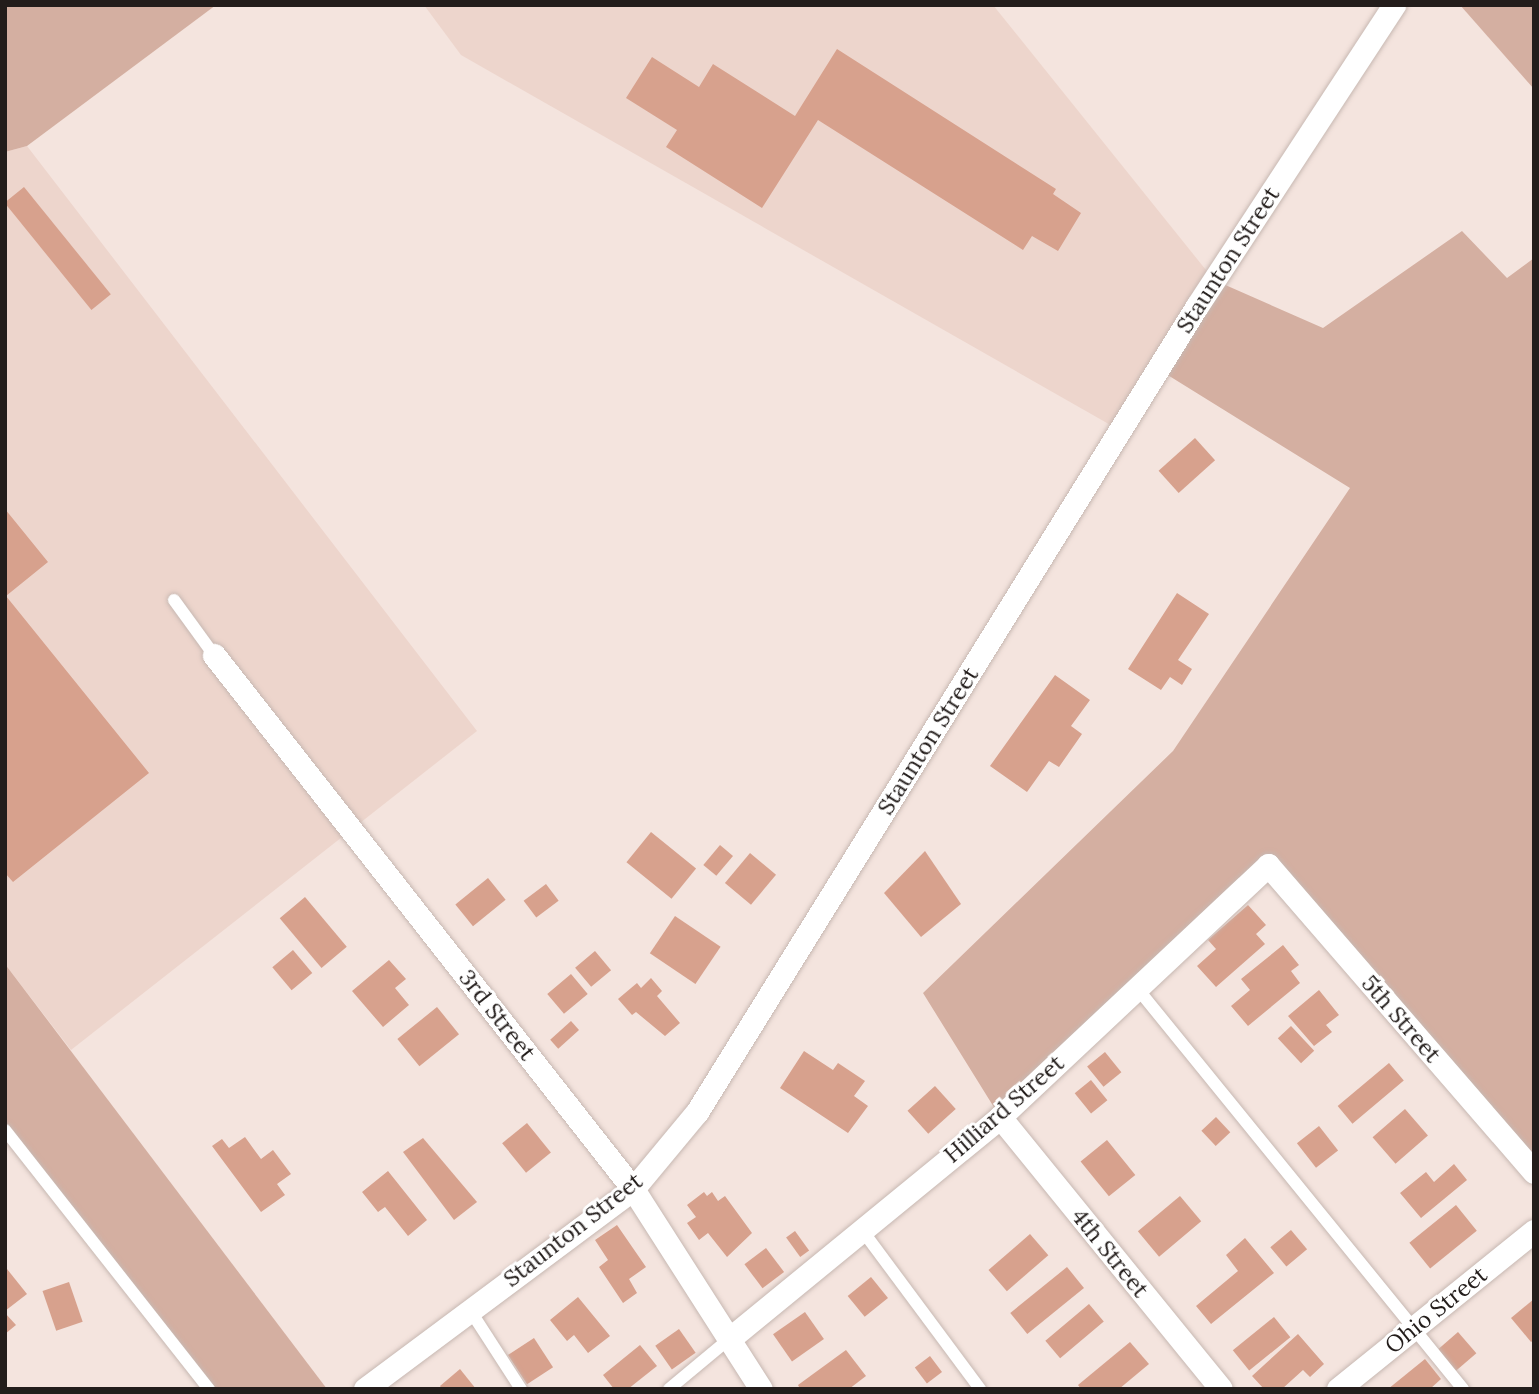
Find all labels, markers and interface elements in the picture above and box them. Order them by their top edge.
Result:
street label: Staunton Street [1171,182,1285,338]
street label: Staunton Street [872,662,984,820]
street label: 3rd Street [453,964,541,1066]
street label: 5th Street [1356,970,1446,1068]
street label: Hilliard Street [938,1049,1070,1169]
street label: Staunton Street [498,1167,648,1293]
street label: 4th Street [1066,1203,1154,1303]
street label: Ohio Street [1379,1261,1493,1359]

